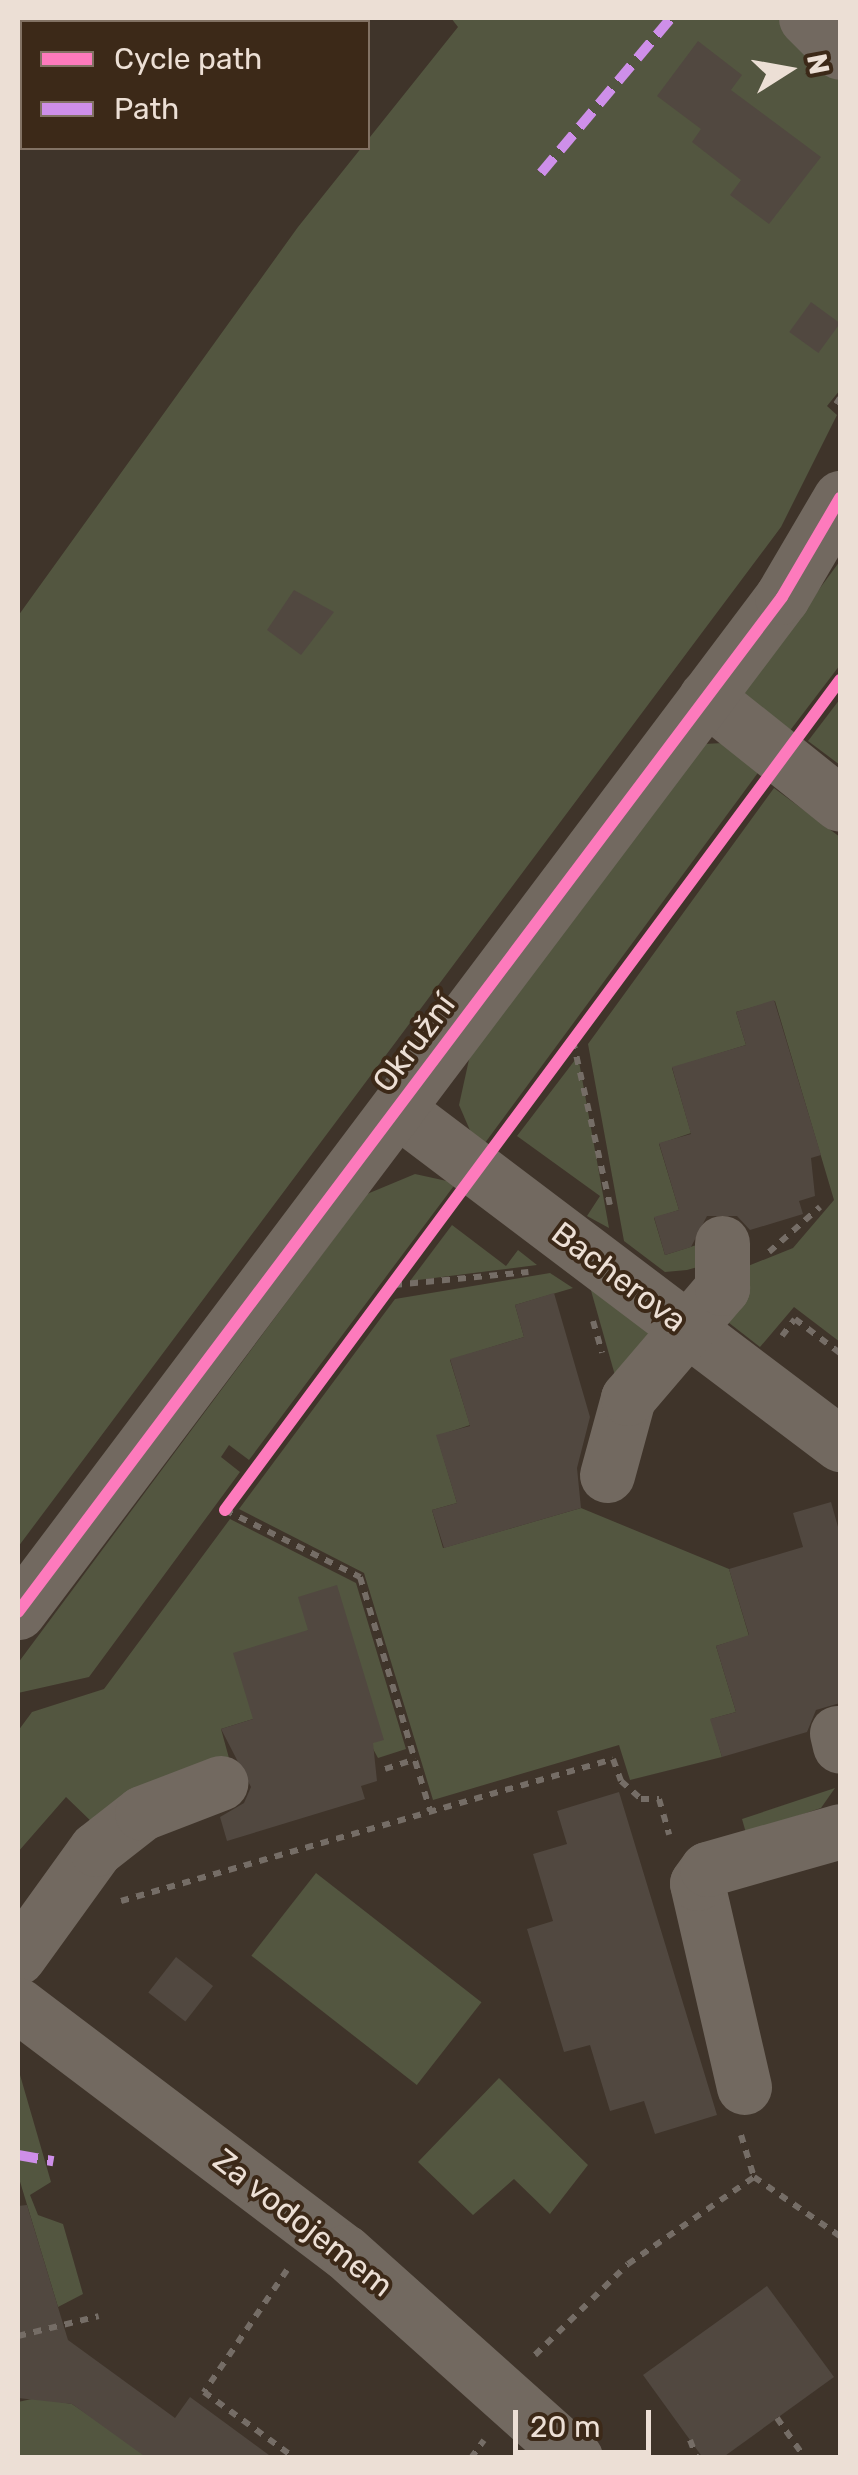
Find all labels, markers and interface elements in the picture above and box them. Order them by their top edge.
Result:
legend [20,20,370,150]
north arrow [738,20,838,120]
text: Cycle path [114,41,262,77]
text: N [800,51,836,77]
text: Path [114,91,179,127]
street label: Okružní [365,986,463,1100]
street label: Bacherova [544,1214,694,1340]
street label: Za vodojemem [205,2141,401,2305]
scale bar [518,2390,656,2452]
text: 20 m [530,2409,601,2445]

